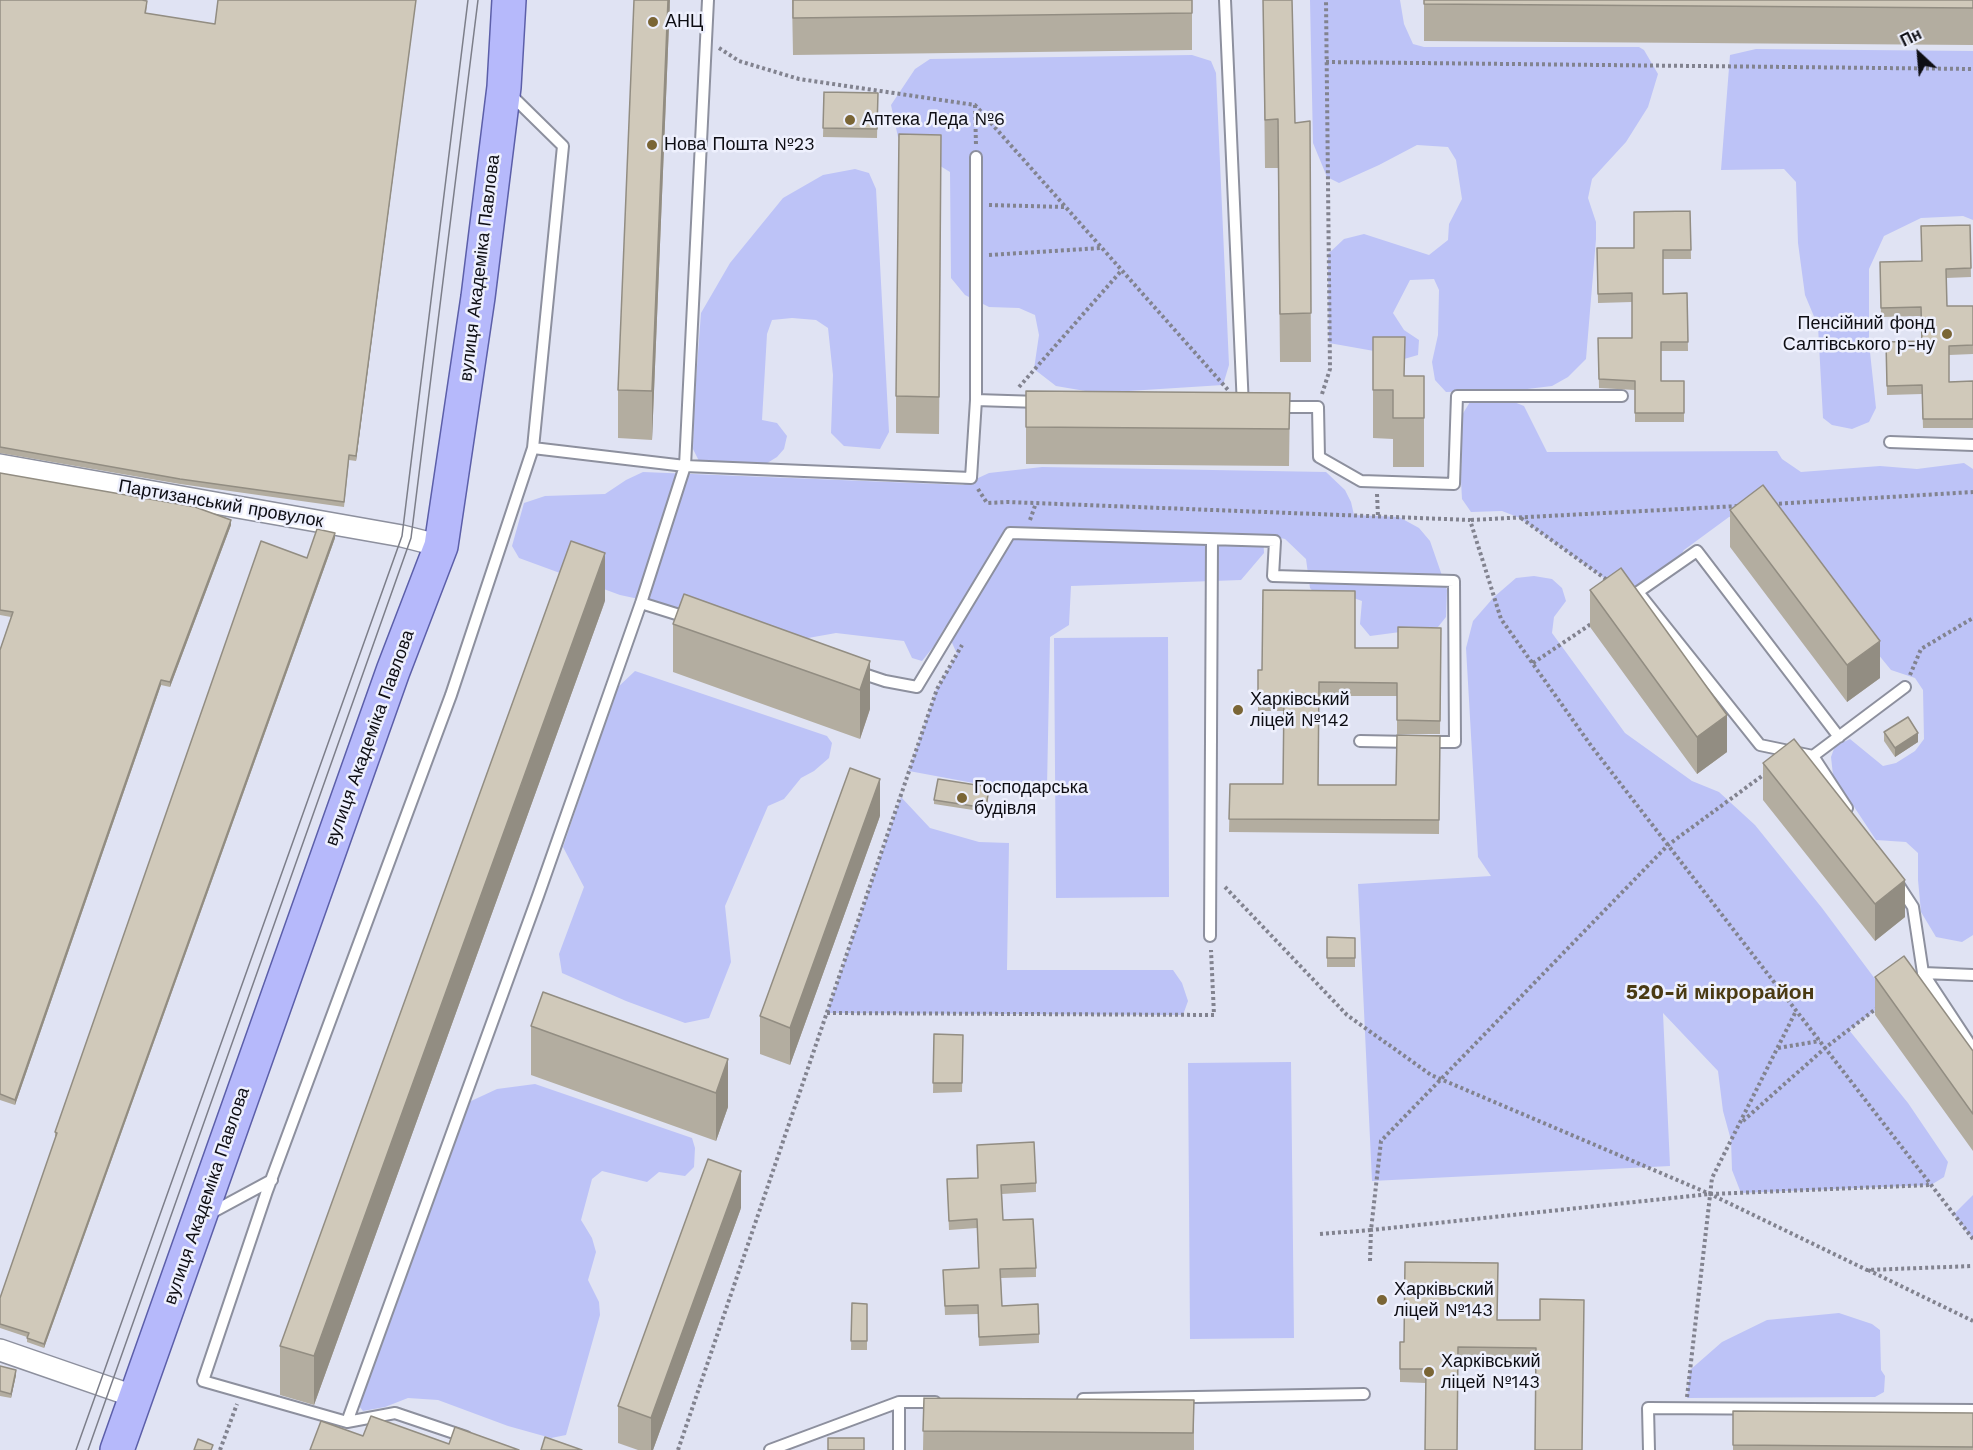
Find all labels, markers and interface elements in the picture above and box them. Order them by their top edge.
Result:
place label: АНЦ [665,11,703,33]
marker: АНЦ [646,15,660,29]
north arrow [1889,24,1949,84]
text: Пн [1897,24,1925,51]
place label: Аптека Леда №6 [862,109,1005,131]
marker: Аптека Леда №6 [843,113,857,127]
place label: Нова Пошта №23 [664,134,815,156]
marker: Нова Пошта №23 [645,138,659,152]
street label: вулиця Академіка Павлова [455,153,505,383]
place label: Пенсійний фонд Салтівського р-ну [1783,313,1935,356]
marker: Пенсійний фонд Салтівського р-ну [1940,327,1954,341]
street label: Партизанський провулок [117,475,325,533]
street label: вулиця Академіка Павлова [321,627,419,849]
place label: Харківський ліцей №142 [1250,689,1350,732]
marker: Харківський ліцей №142 [1231,703,1245,717]
place label: Господарська будівля [974,777,1088,820]
marker: Господарська будівля [955,791,969,805]
district label: 520-й мікрорайон [1626,980,1814,1006]
street label: вулиця Академіка Павлова [160,1085,254,1307]
place label: Харківьский ліцей №143 [1394,1279,1494,1322]
marker: Харківьский ліцей №143 [1375,1293,1389,1307]
place label: Харківський ліцей №143 [1441,1351,1541,1394]
marker: Харківський ліцей №143 [1422,1365,1436,1379]

